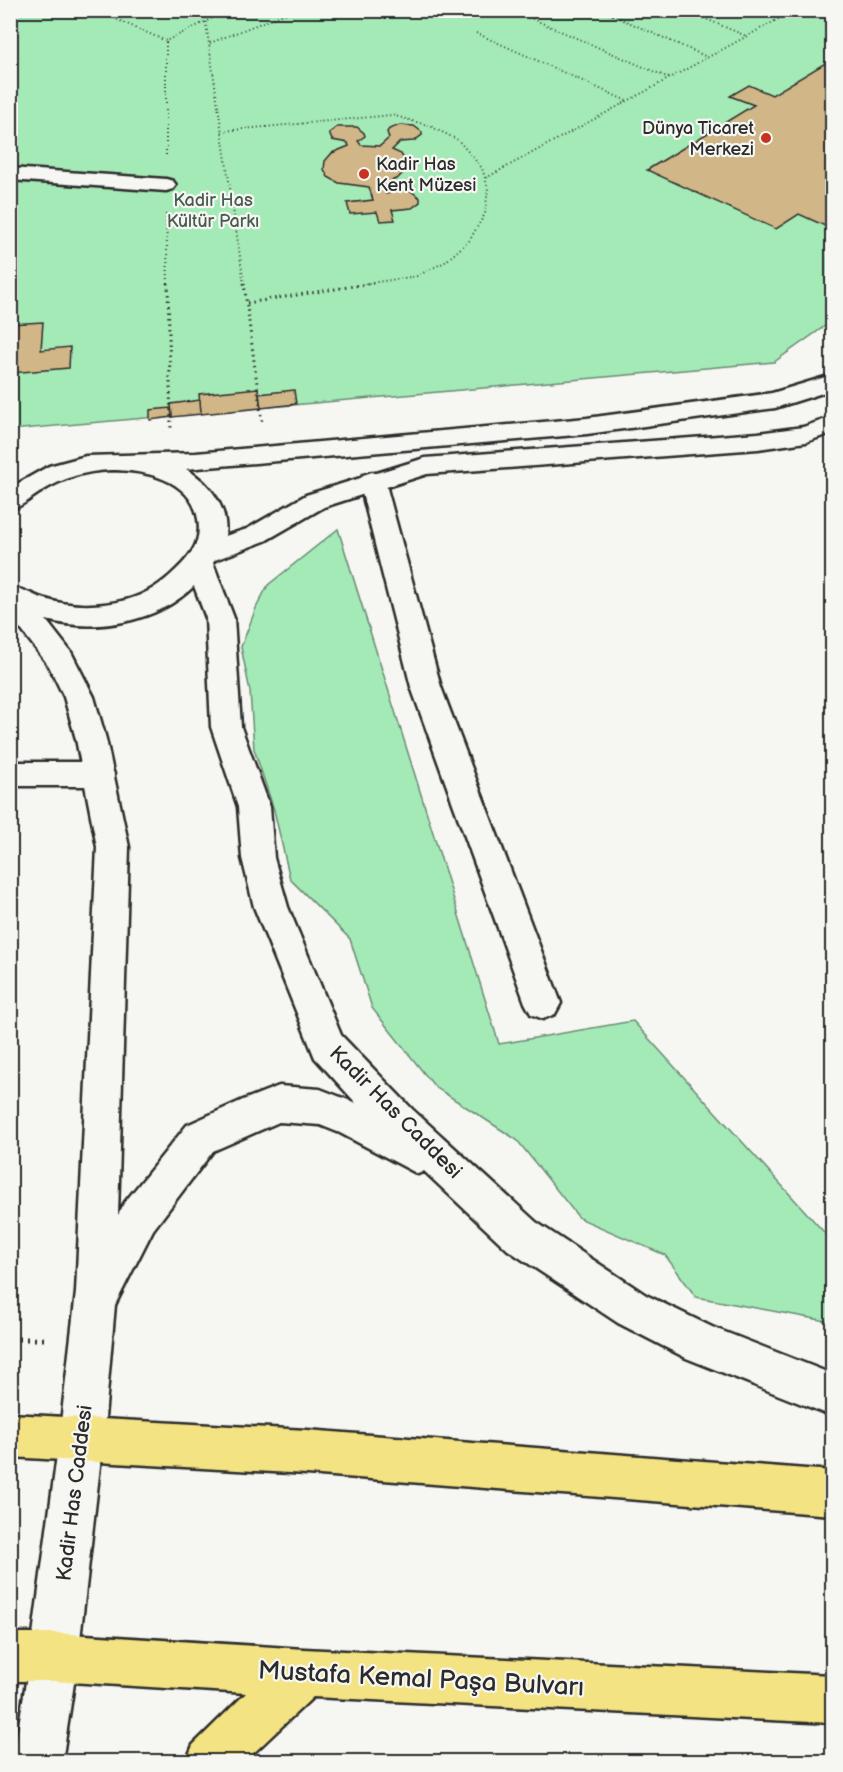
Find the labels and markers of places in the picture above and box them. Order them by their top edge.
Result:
place label: Dünya Ticaret Merkezi [642,118,754,160]
marker: Dünya Ticaret Merkezi [759,131,773,145]
place label: Kadir Has Kent Müzesi [376,154,476,196]
marker: Kadir Has Kent Müzesi [357,167,371,181]

